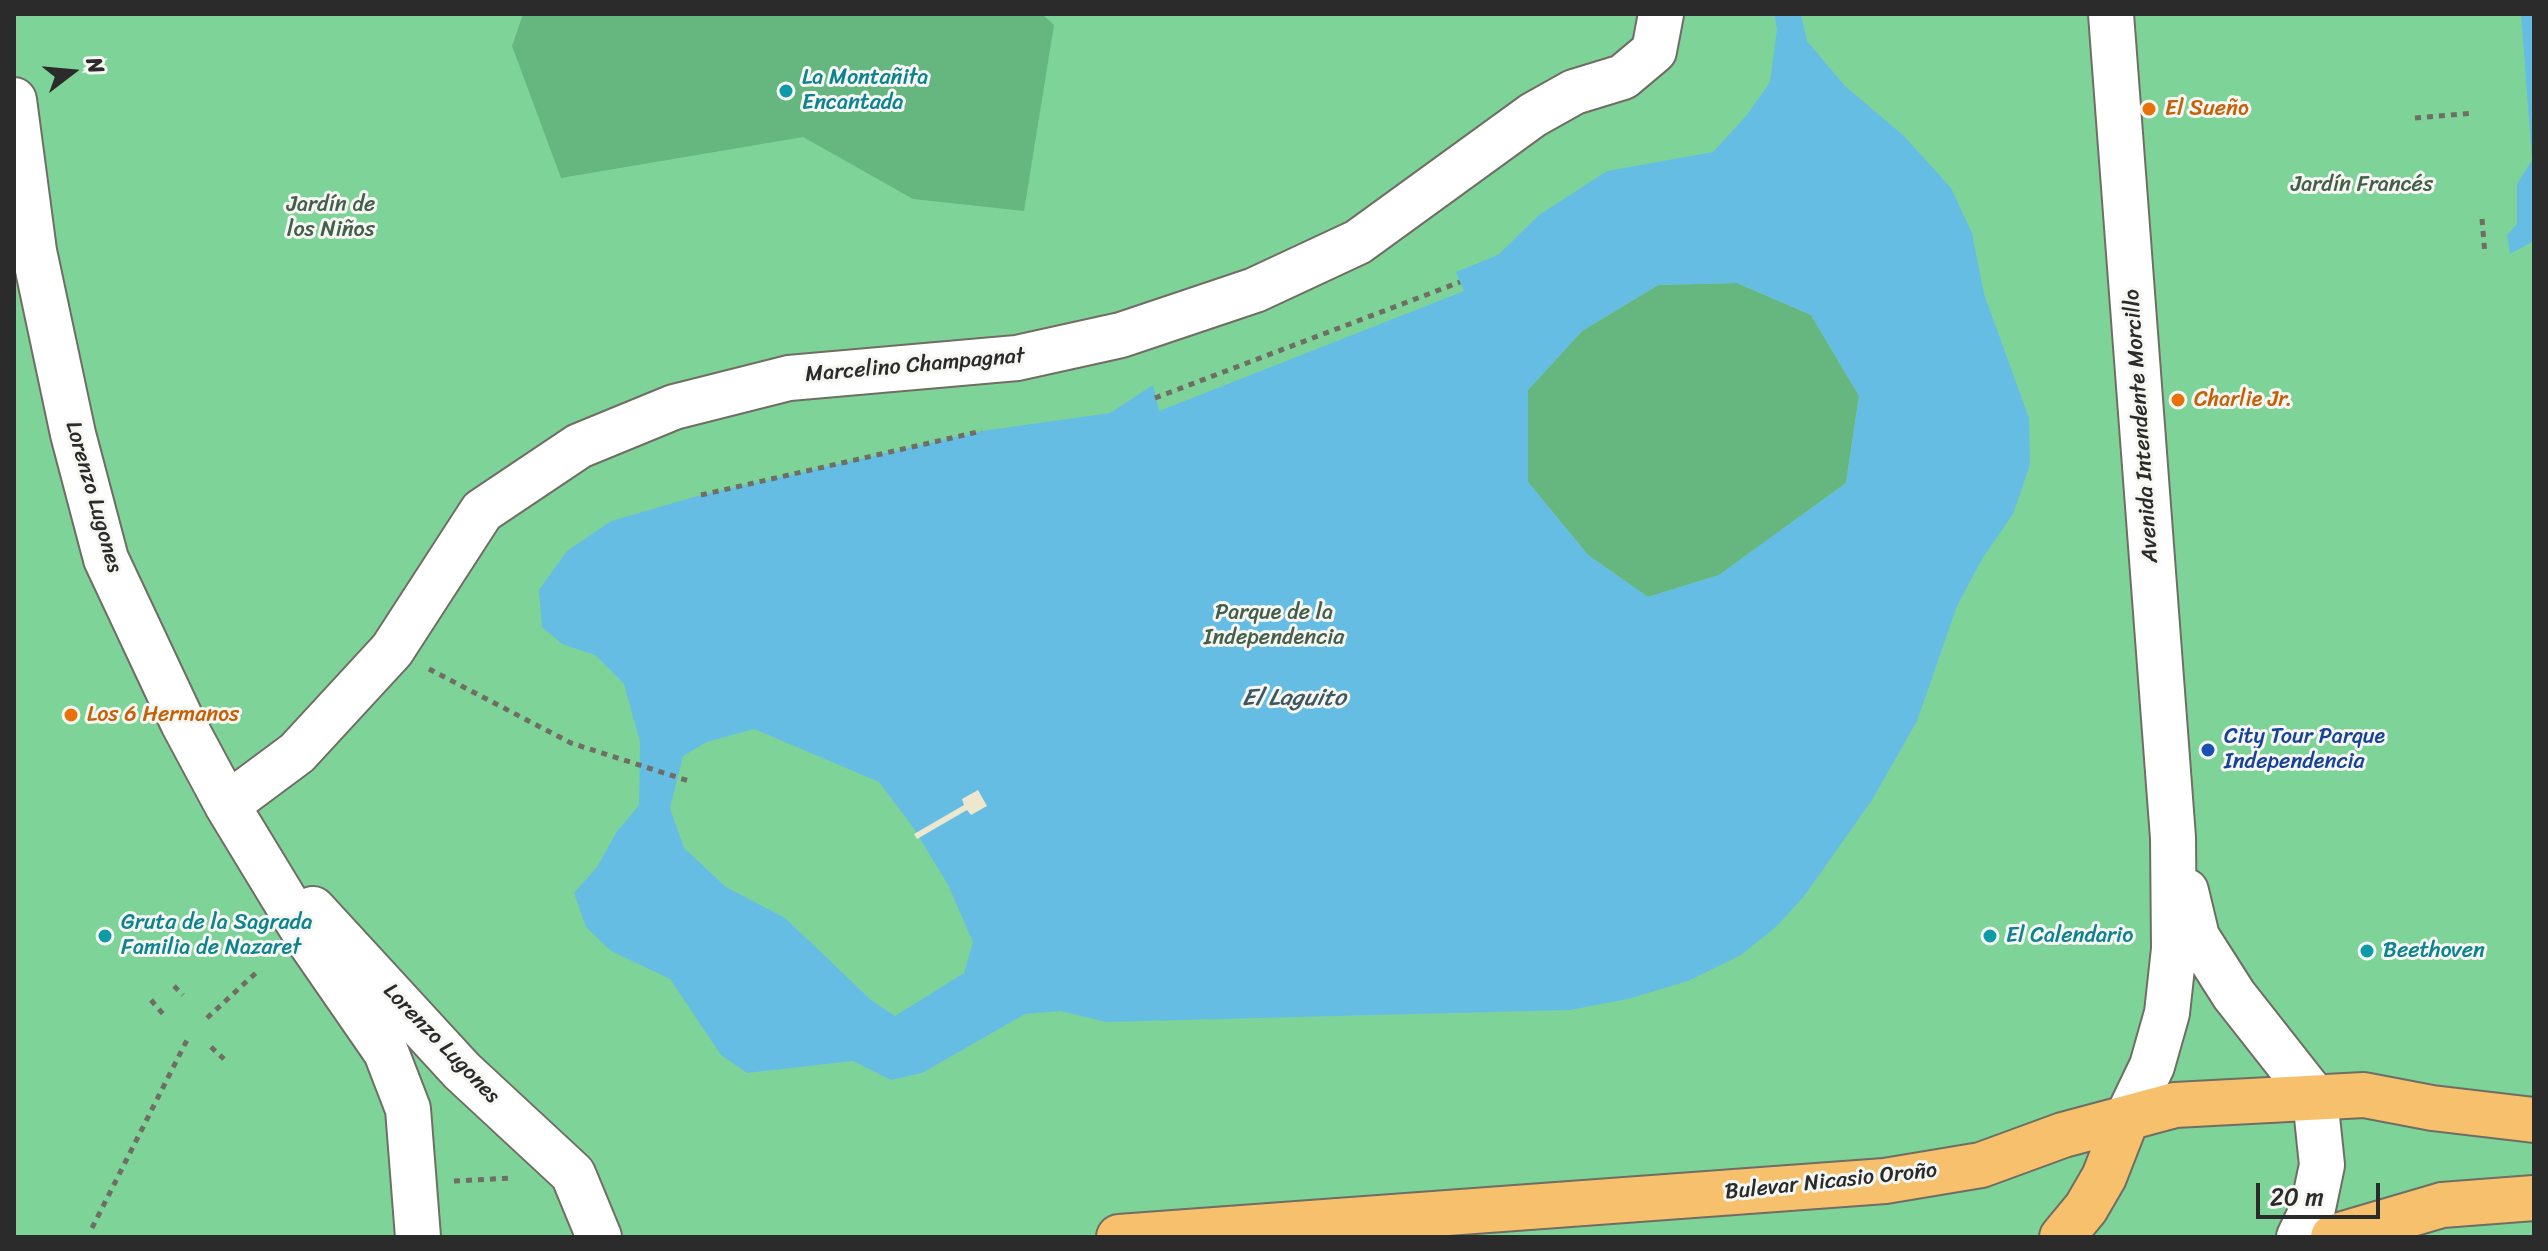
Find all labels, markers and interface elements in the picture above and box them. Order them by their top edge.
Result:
north arrow [32,32,112,112]
text: N [75,53,116,78]
place label: La Montañita Encantada [802,65,928,116]
marker: La Montañita Encantada [777,82,795,100]
place label: El Sueño [2165,96,2249,122]
marker: El Sueño [2140,100,2158,118]
park label: Jardín Francés [2291,172,2433,198]
park label: Jardín de los Niños [287,192,375,244]
street label: Avenida Intendente Morcillo [2119,288,2165,564]
street label: Marcelino Champagnat [804,343,1026,389]
place label: Charlie Jr. [2194,387,2292,413]
marker: Charlie Jr. [2169,391,2187,409]
street label: Lorenzo Lugones [59,418,127,576]
park label: Parque de la Independencia [1204,600,1344,652]
water label: El Laguito [1242,685,1346,713]
place label: Los 6 Hermanos [87,702,239,728]
marker: Los 6 Hermanos [62,706,80,724]
place label: City Tour Parque Independencia [2224,724,2385,776]
marker: City Tour Parque Independencia [2199,741,2217,759]
place label: Gruta de la Sagrada Familia de Nazaret [121,910,312,962]
place label: El Calendario [2006,923,2133,949]
marker: Gruta de la Sagrada Familia de Nazaret [96,927,114,945]
marker: El Calendario [1981,927,1999,945]
place label: Beethoven [2383,938,2485,964]
marker: Beethoven [2358,942,2376,960]
street label: Lorenzo Lugones [377,979,505,1109]
street label: Bulevar Nicasio Oroño [1724,1158,1938,1206]
scale bar [2260,1167,2384,1217]
text: 20 m [2270,1176,2324,1218]

